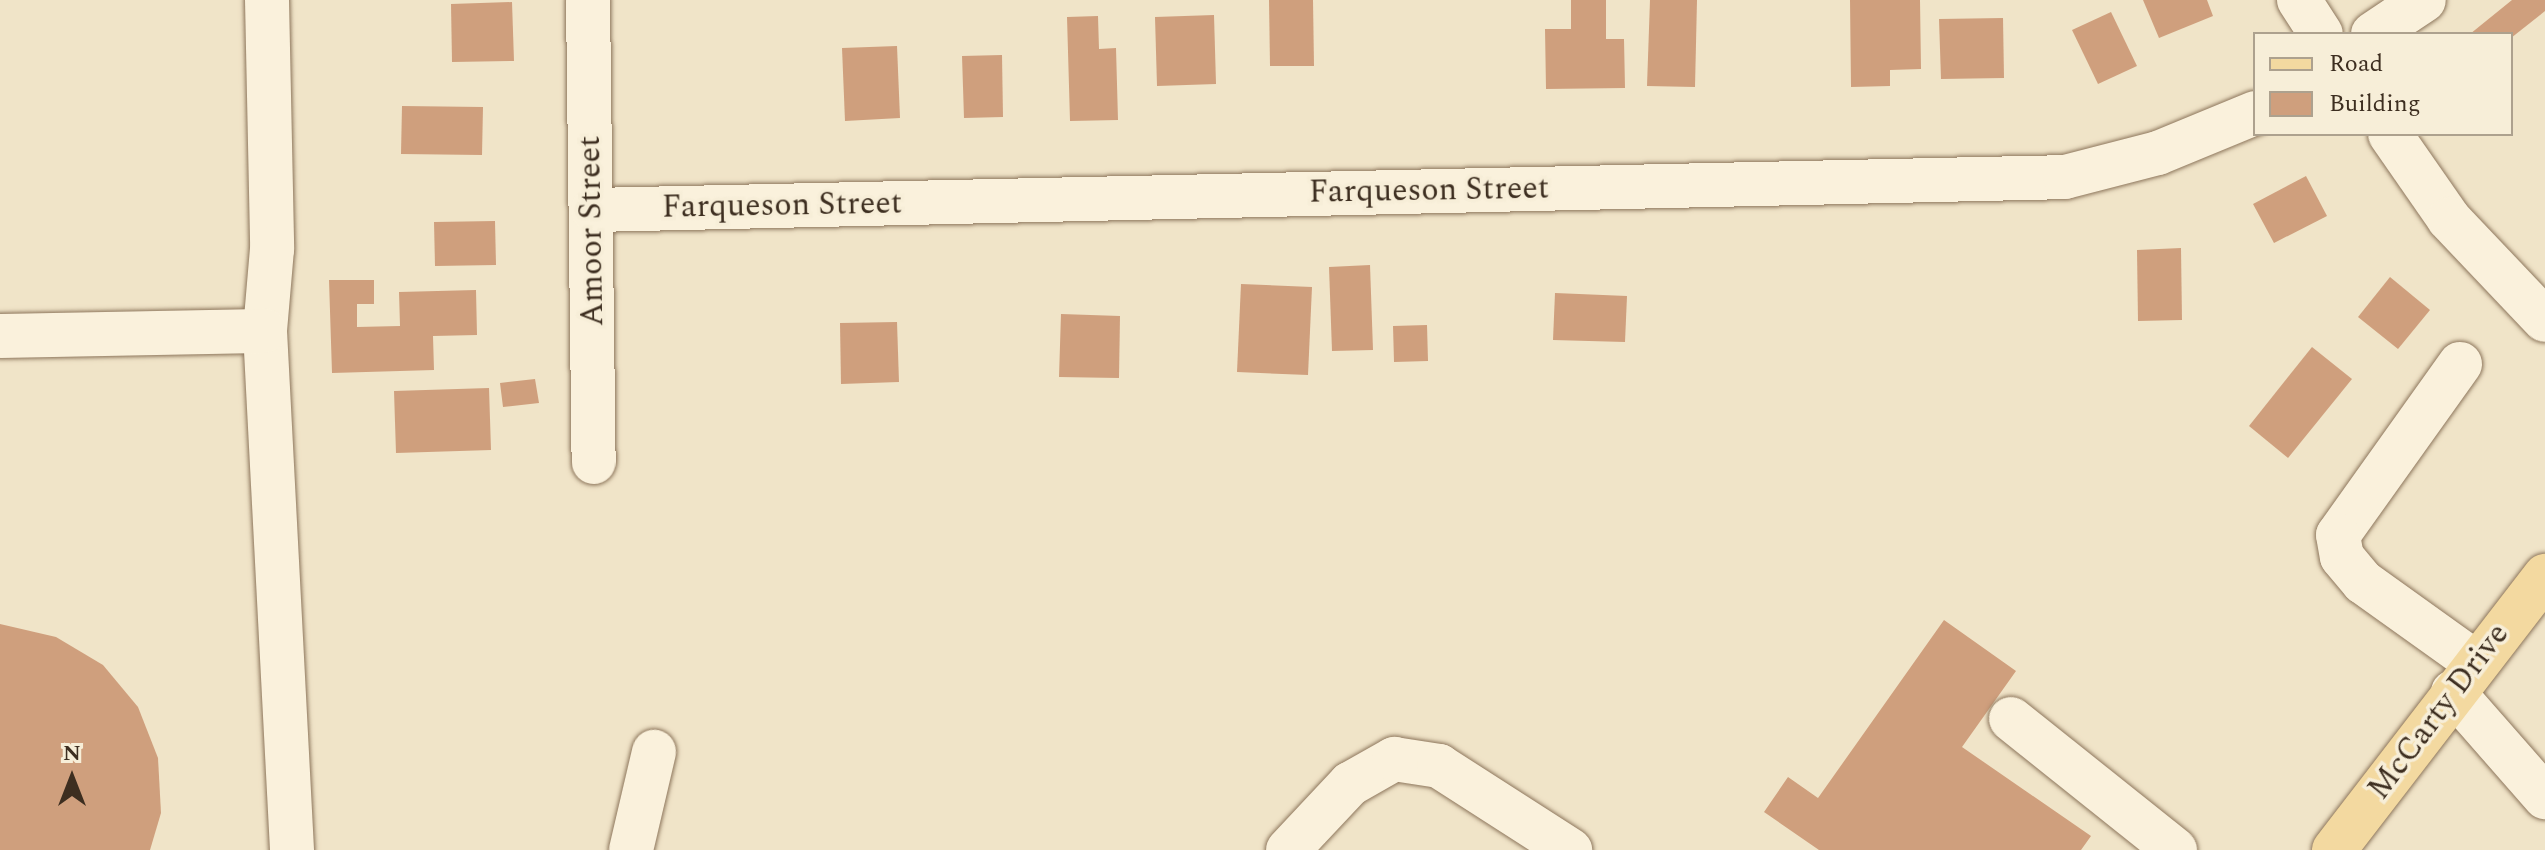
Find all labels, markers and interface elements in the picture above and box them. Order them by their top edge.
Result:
legend [2253,32,2513,136]
text: Road [2329,46,2383,82]
text: Building [2329,86,2421,122]
street label: Amoor Street [571,135,613,327]
street label: Farqueson Street [1309,170,1549,212]
street label: Farqueson Street [662,185,902,227]
street label: McCarty Drive [2360,616,2518,808]
text: N [63,737,81,770]
north arrow [32,738,112,818]

